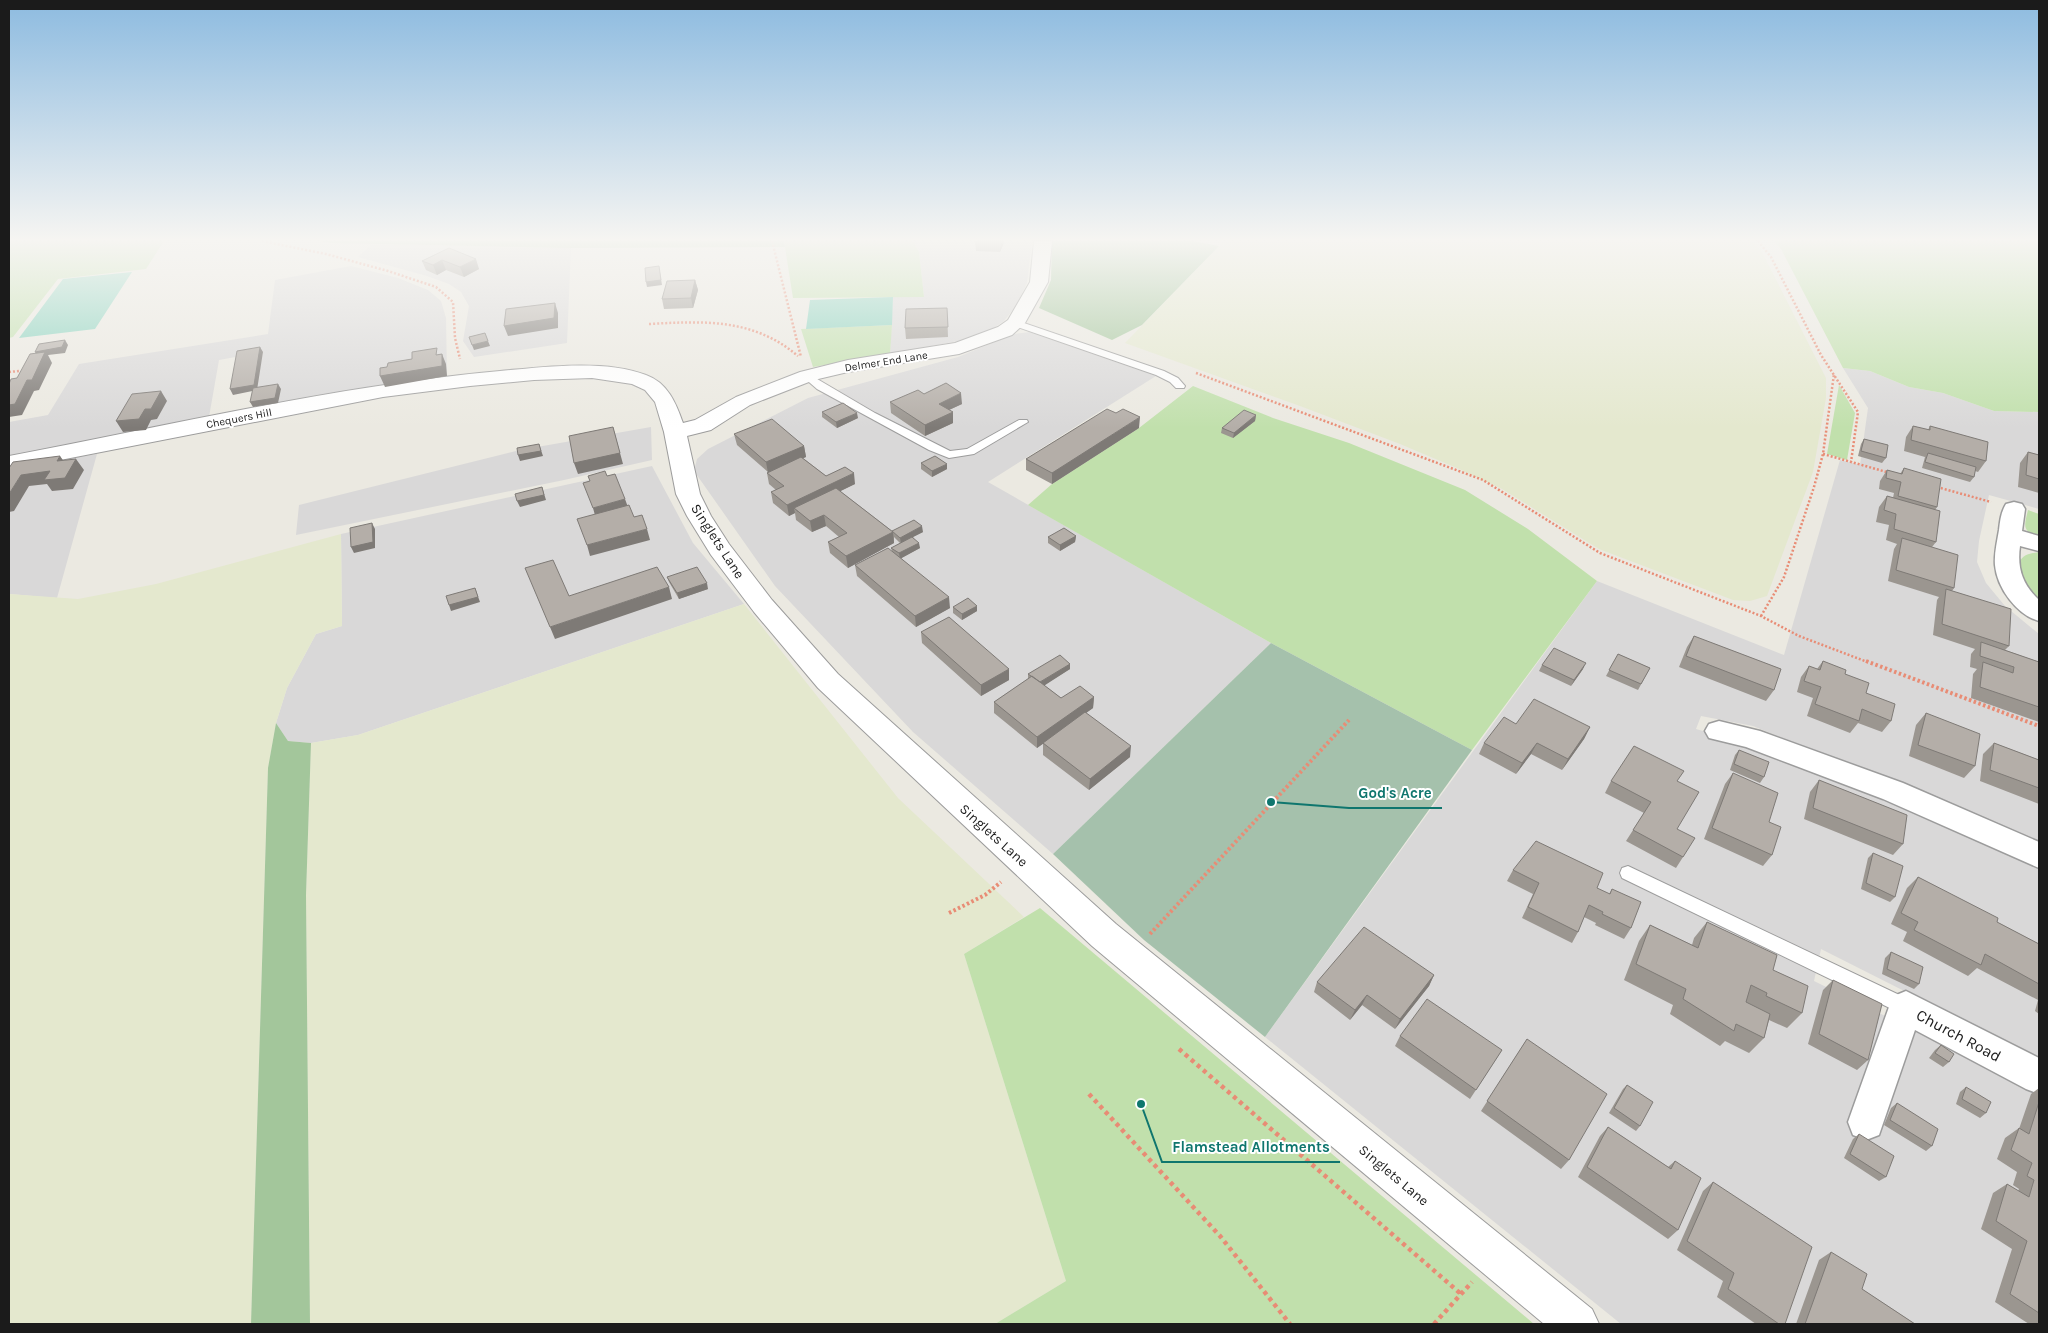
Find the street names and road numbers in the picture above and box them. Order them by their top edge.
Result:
street label: Delmer End Lane [844,348,929,374]
street label: Chequers Hill [205,406,273,431]
street label: Singlets Lane [687,501,748,582]
street label: Singlets Lane [956,800,1031,870]
street label: Church Road [1913,1005,2004,1066]
street label: Singlets Lane [1355,1141,1432,1210]

